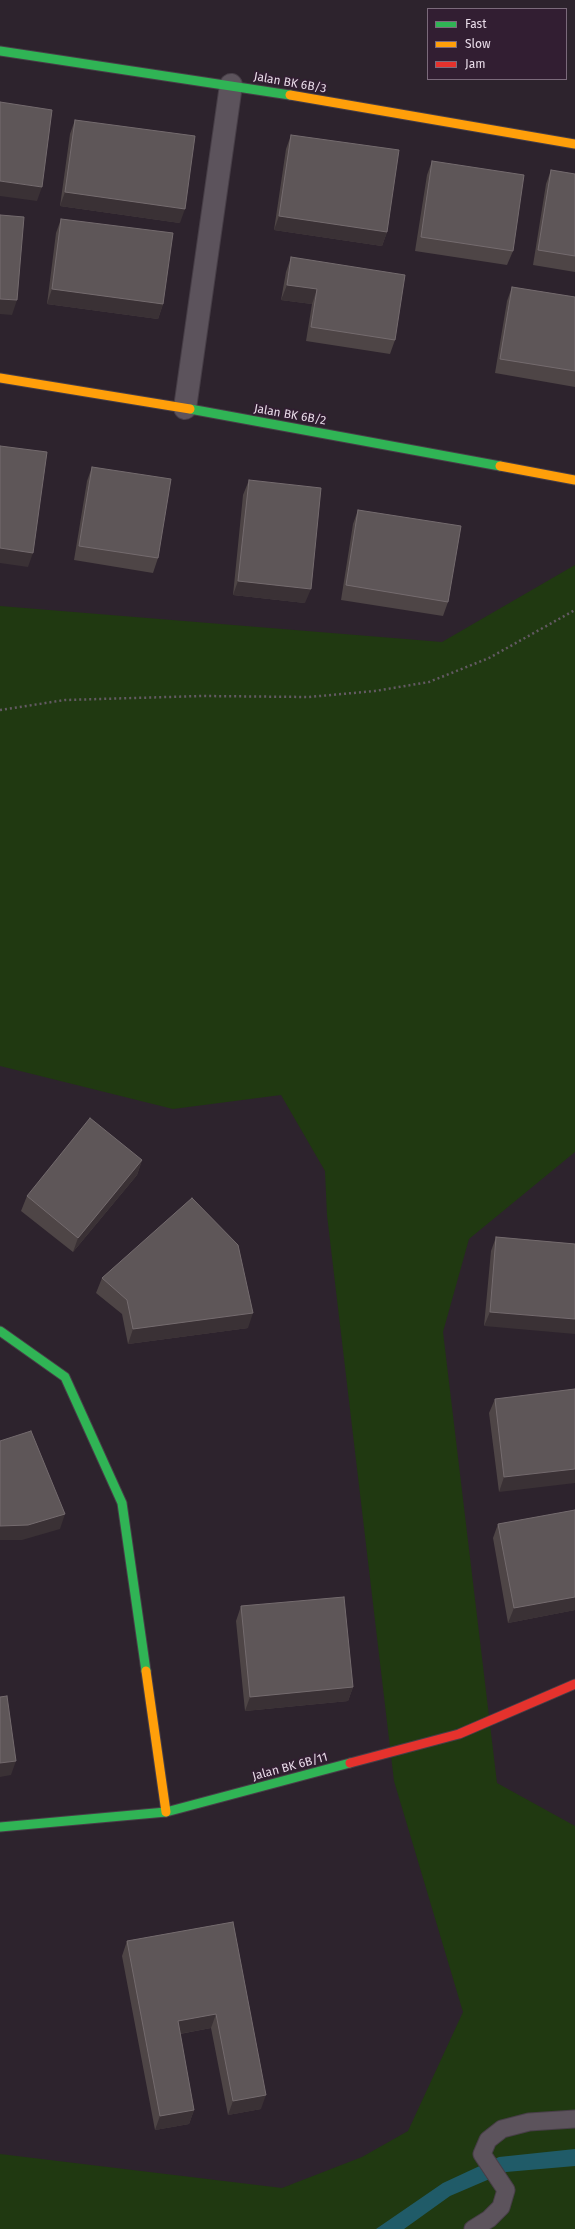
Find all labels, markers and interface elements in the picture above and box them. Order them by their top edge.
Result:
legend [427,8,567,80]
text: Fast [465,17,487,31]
text: Slow [465,37,491,51]
text: Jam [465,57,485,71]
street label: Jalan BK 6B/3 [253,70,327,96]
street label: Jalan BK 6B/2 [253,402,327,428]
street label: Jalan BK 6B/11 [251,1750,329,1784]

